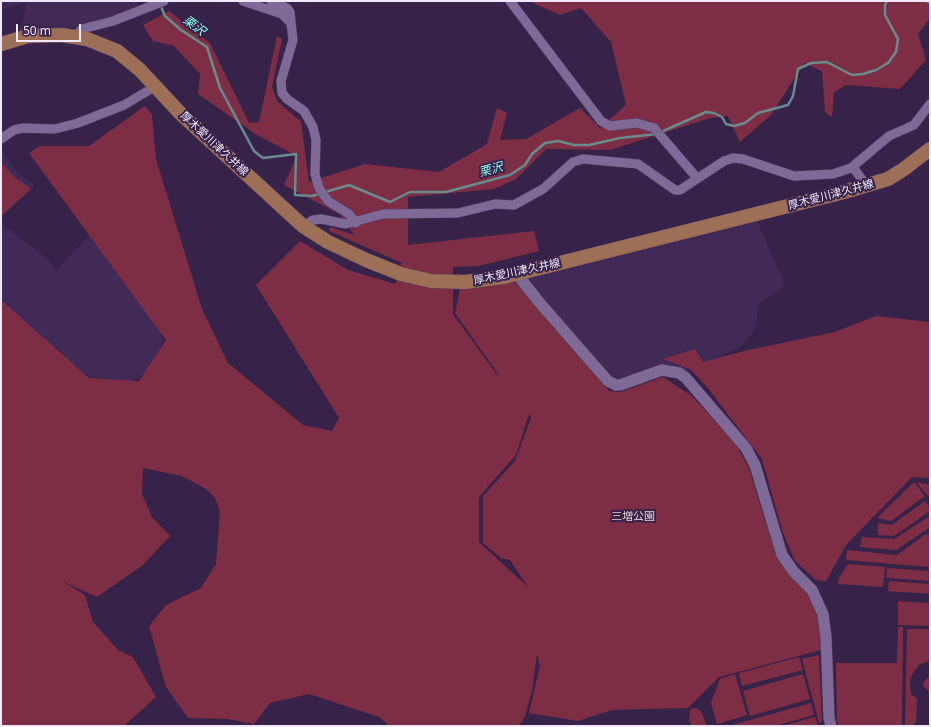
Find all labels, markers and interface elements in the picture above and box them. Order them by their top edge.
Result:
water label: 栗沢 [180,13,208,39]
scale bar [18,16,83,42]
text: 50 m [23,22,51,39]
street label: 厚木愛川津久井線 [177,109,251,179]
water label: 栗沢 [478,160,504,180]
street label: 厚木愛川津久井線 [787,177,875,213]
street label: 厚木愛川津久井線 [473,256,561,288]
park label: 三増公園 [611,510,655,524]

